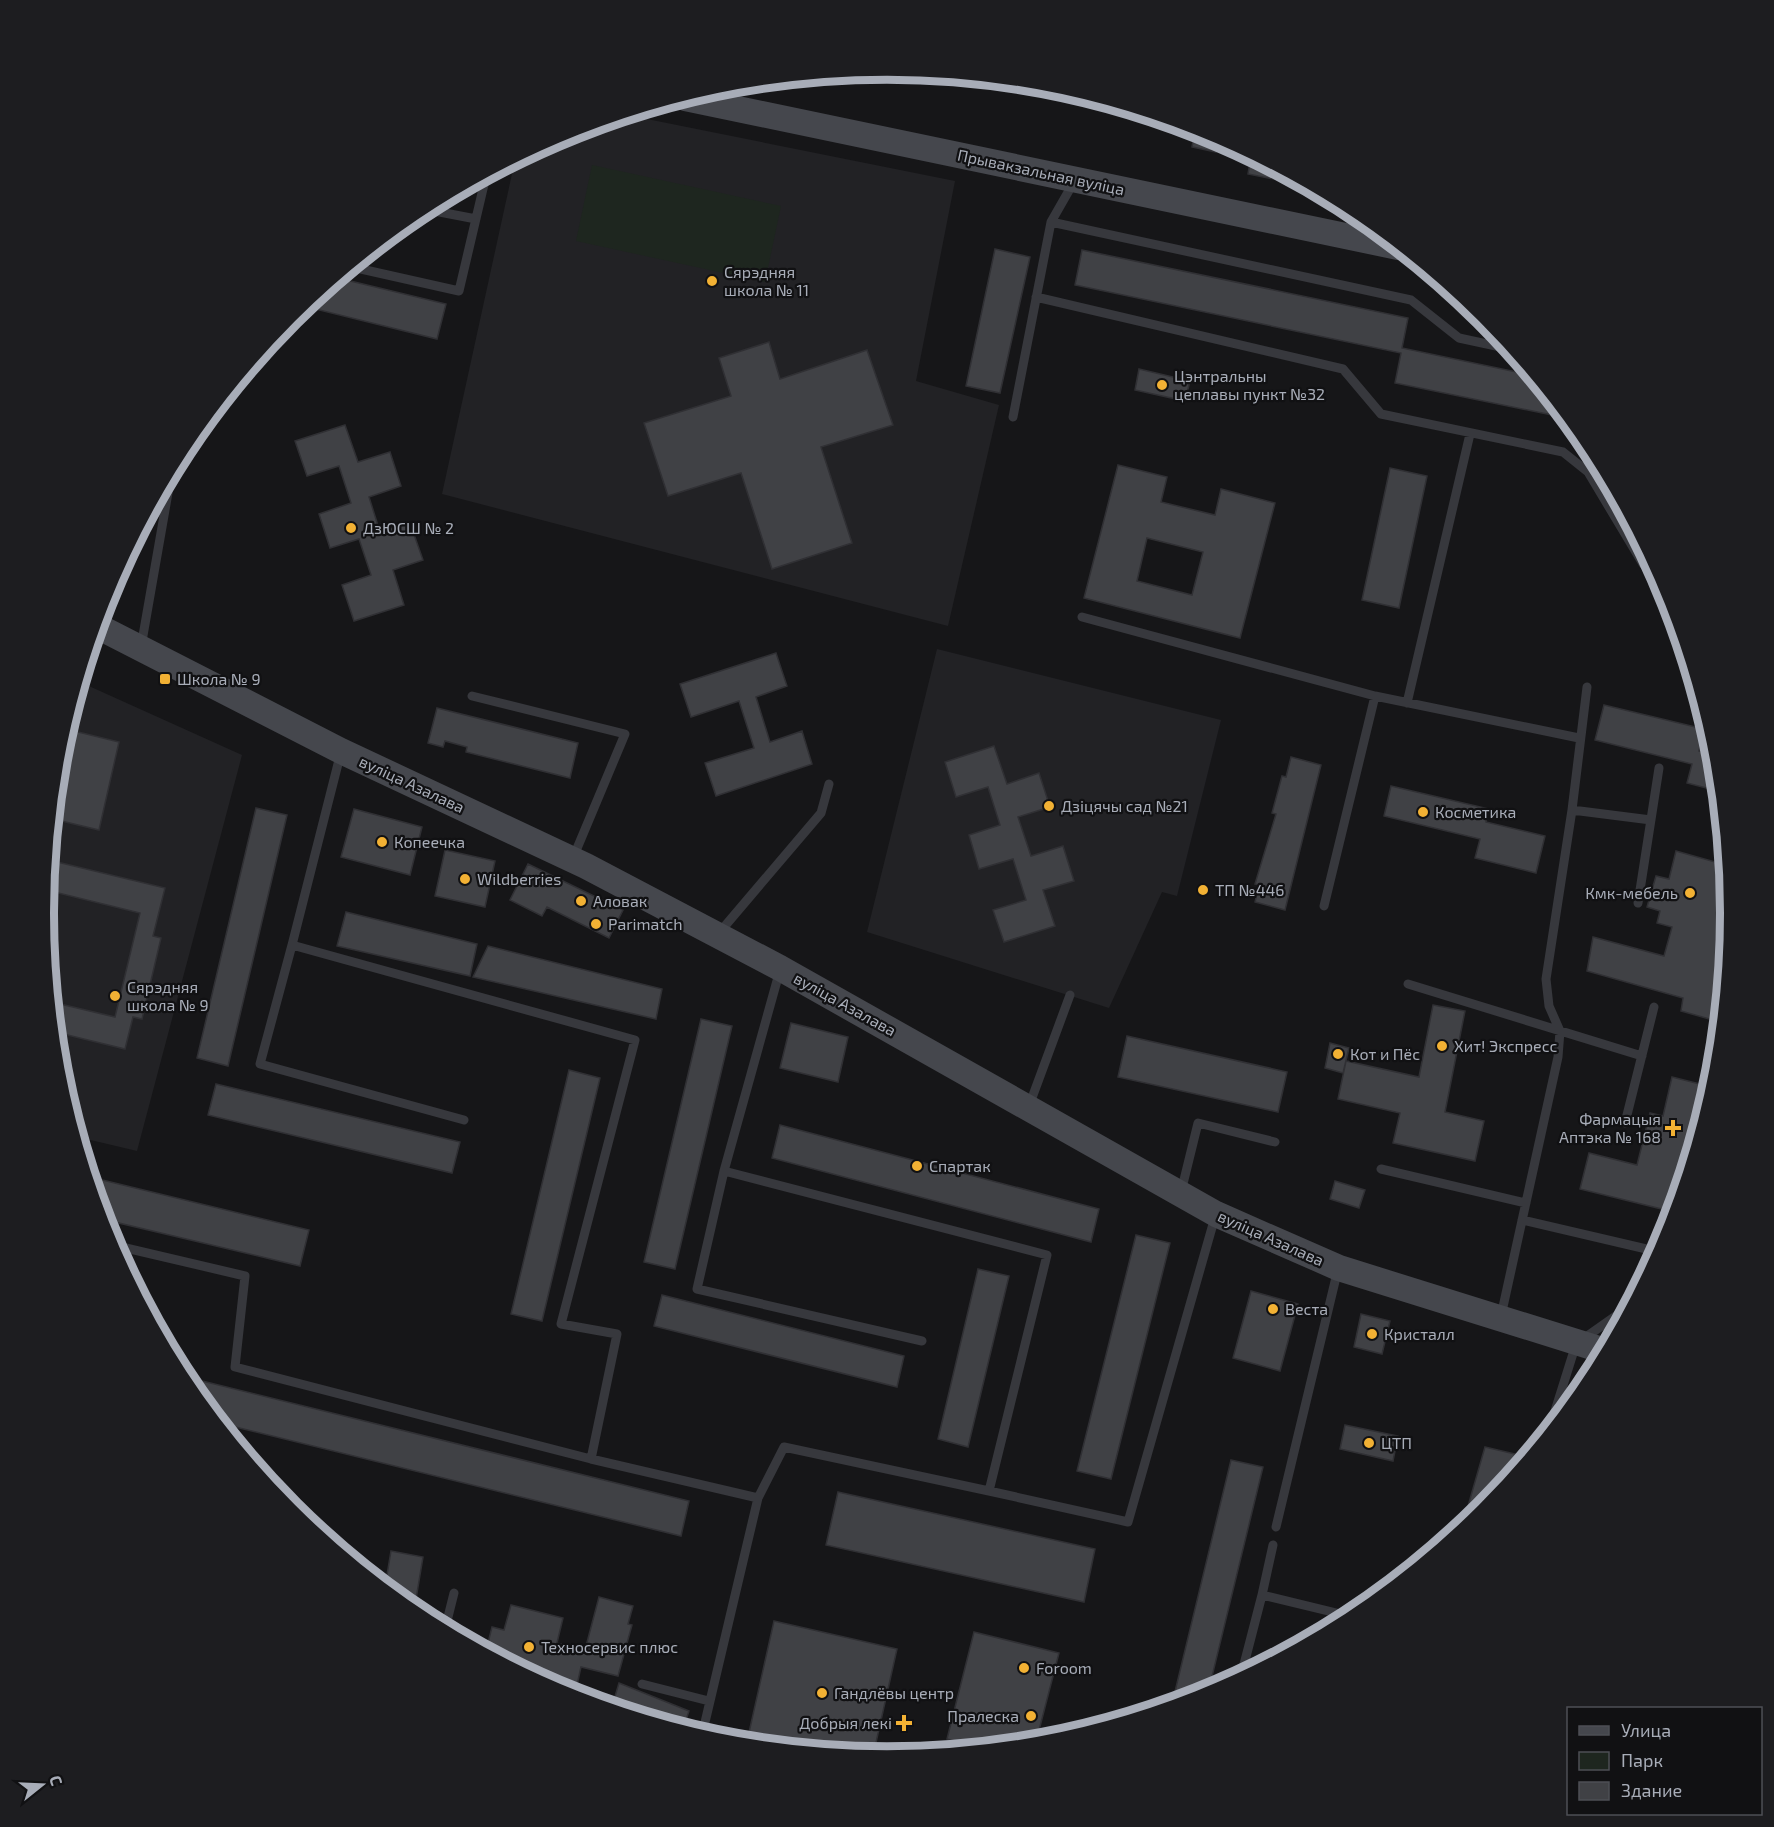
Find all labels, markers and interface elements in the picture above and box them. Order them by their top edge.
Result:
street label: Прывакзальная вуліца [956,145,1126,199]
place label: Сярэдняя школа № 11 [724,262,809,299]
marker: Сярэдняя школа № 11 [705,274,719,288]
place label: Цэнтральны цеплавы пункт №32 [1174,366,1325,404]
marker: Цэнтральны цеплавы пункт №32 [1155,378,1169,392]
place label: ДзЮСШ № 2 [363,518,454,537]
marker: ДзЮСШ № 2 [344,521,358,535]
place label: Школа № 9 [177,669,261,688]
marker: Школа № 9 [158,672,172,686]
street label: вуліца Азалава [356,751,468,817]
place label: Дзіцячы сад №21 [1061,796,1188,815]
marker: Дзіцячы сад №21 [1042,799,1056,813]
place label: Косметика [1435,802,1516,821]
marker: Косметика [1416,805,1430,819]
place label: Копеечка [394,832,465,851]
marker: Копеечка [375,835,389,849]
place label: Wildberries [477,869,561,888]
marker: Wildberries [458,872,472,886]
place label: ТП №446 [1215,880,1285,899]
marker: ТП №446 [1196,883,1210,897]
place label: Кмк-мебель [1585,883,1678,902]
marker: Кмк-мебель [1683,886,1697,900]
place label: Аловак [593,891,648,910]
marker: Аловак [574,894,588,908]
place label: Parimatch [608,914,683,933]
marker: Parimatch [589,917,603,931]
street label: вуліца Азалава [790,968,900,1040]
place label: Сярэдняя школа № 9 [127,977,209,1014]
marker: Сярэдняя школа № 9 [108,989,122,1003]
place label: Хит! Экспресс [1454,1036,1558,1055]
marker: Хит! Экспресс [1435,1039,1449,1053]
place label: Кот и Пёс [1350,1044,1420,1063]
marker: Кот и Пёс [1331,1047,1345,1061]
place label: Фармацыя Аптэка № 168 [1559,1109,1661,1146]
marker: Фармацыя Аптэка № 168 [1666,1121,1680,1135]
place label: Спартак [929,1156,991,1175]
marker: Спартак [910,1159,924,1173]
street label: вуліца Азалава [1215,1206,1327,1270]
place label: Веста [1285,1299,1328,1318]
marker: Веста [1266,1302,1280,1316]
place label: Кристалл [1384,1324,1455,1343]
marker: Кристалл [1365,1327,1379,1341]
place label: ЦТП [1381,1433,1412,1452]
marker: ЦТП [1362,1436,1376,1450]
place label: Техносервис плюс [541,1637,678,1656]
marker: Техносервис плюс [522,1640,536,1654]
place label: Foroom [1036,1658,1092,1677]
marker: Foroom [1017,1661,1031,1675]
place label: Гандлёвы центр [834,1683,954,1702]
marker: Гандлёвы центр [815,1686,829,1700]
place label: Пралеска [947,1706,1019,1725]
legend [1567,1707,1762,1815]
marker: Пралеска [1024,1709,1038,1723]
place label: Добрыя лекі [799,1713,892,1732]
marker: Добрыя лекі [897,1716,911,1730]
text: Улица [1621,1719,1671,1741]
text: Парк [1621,1749,1663,1771]
north arrow [12,1755,72,1815]
text: С [46,1773,67,1788]
text: Здание [1621,1779,1682,1801]

